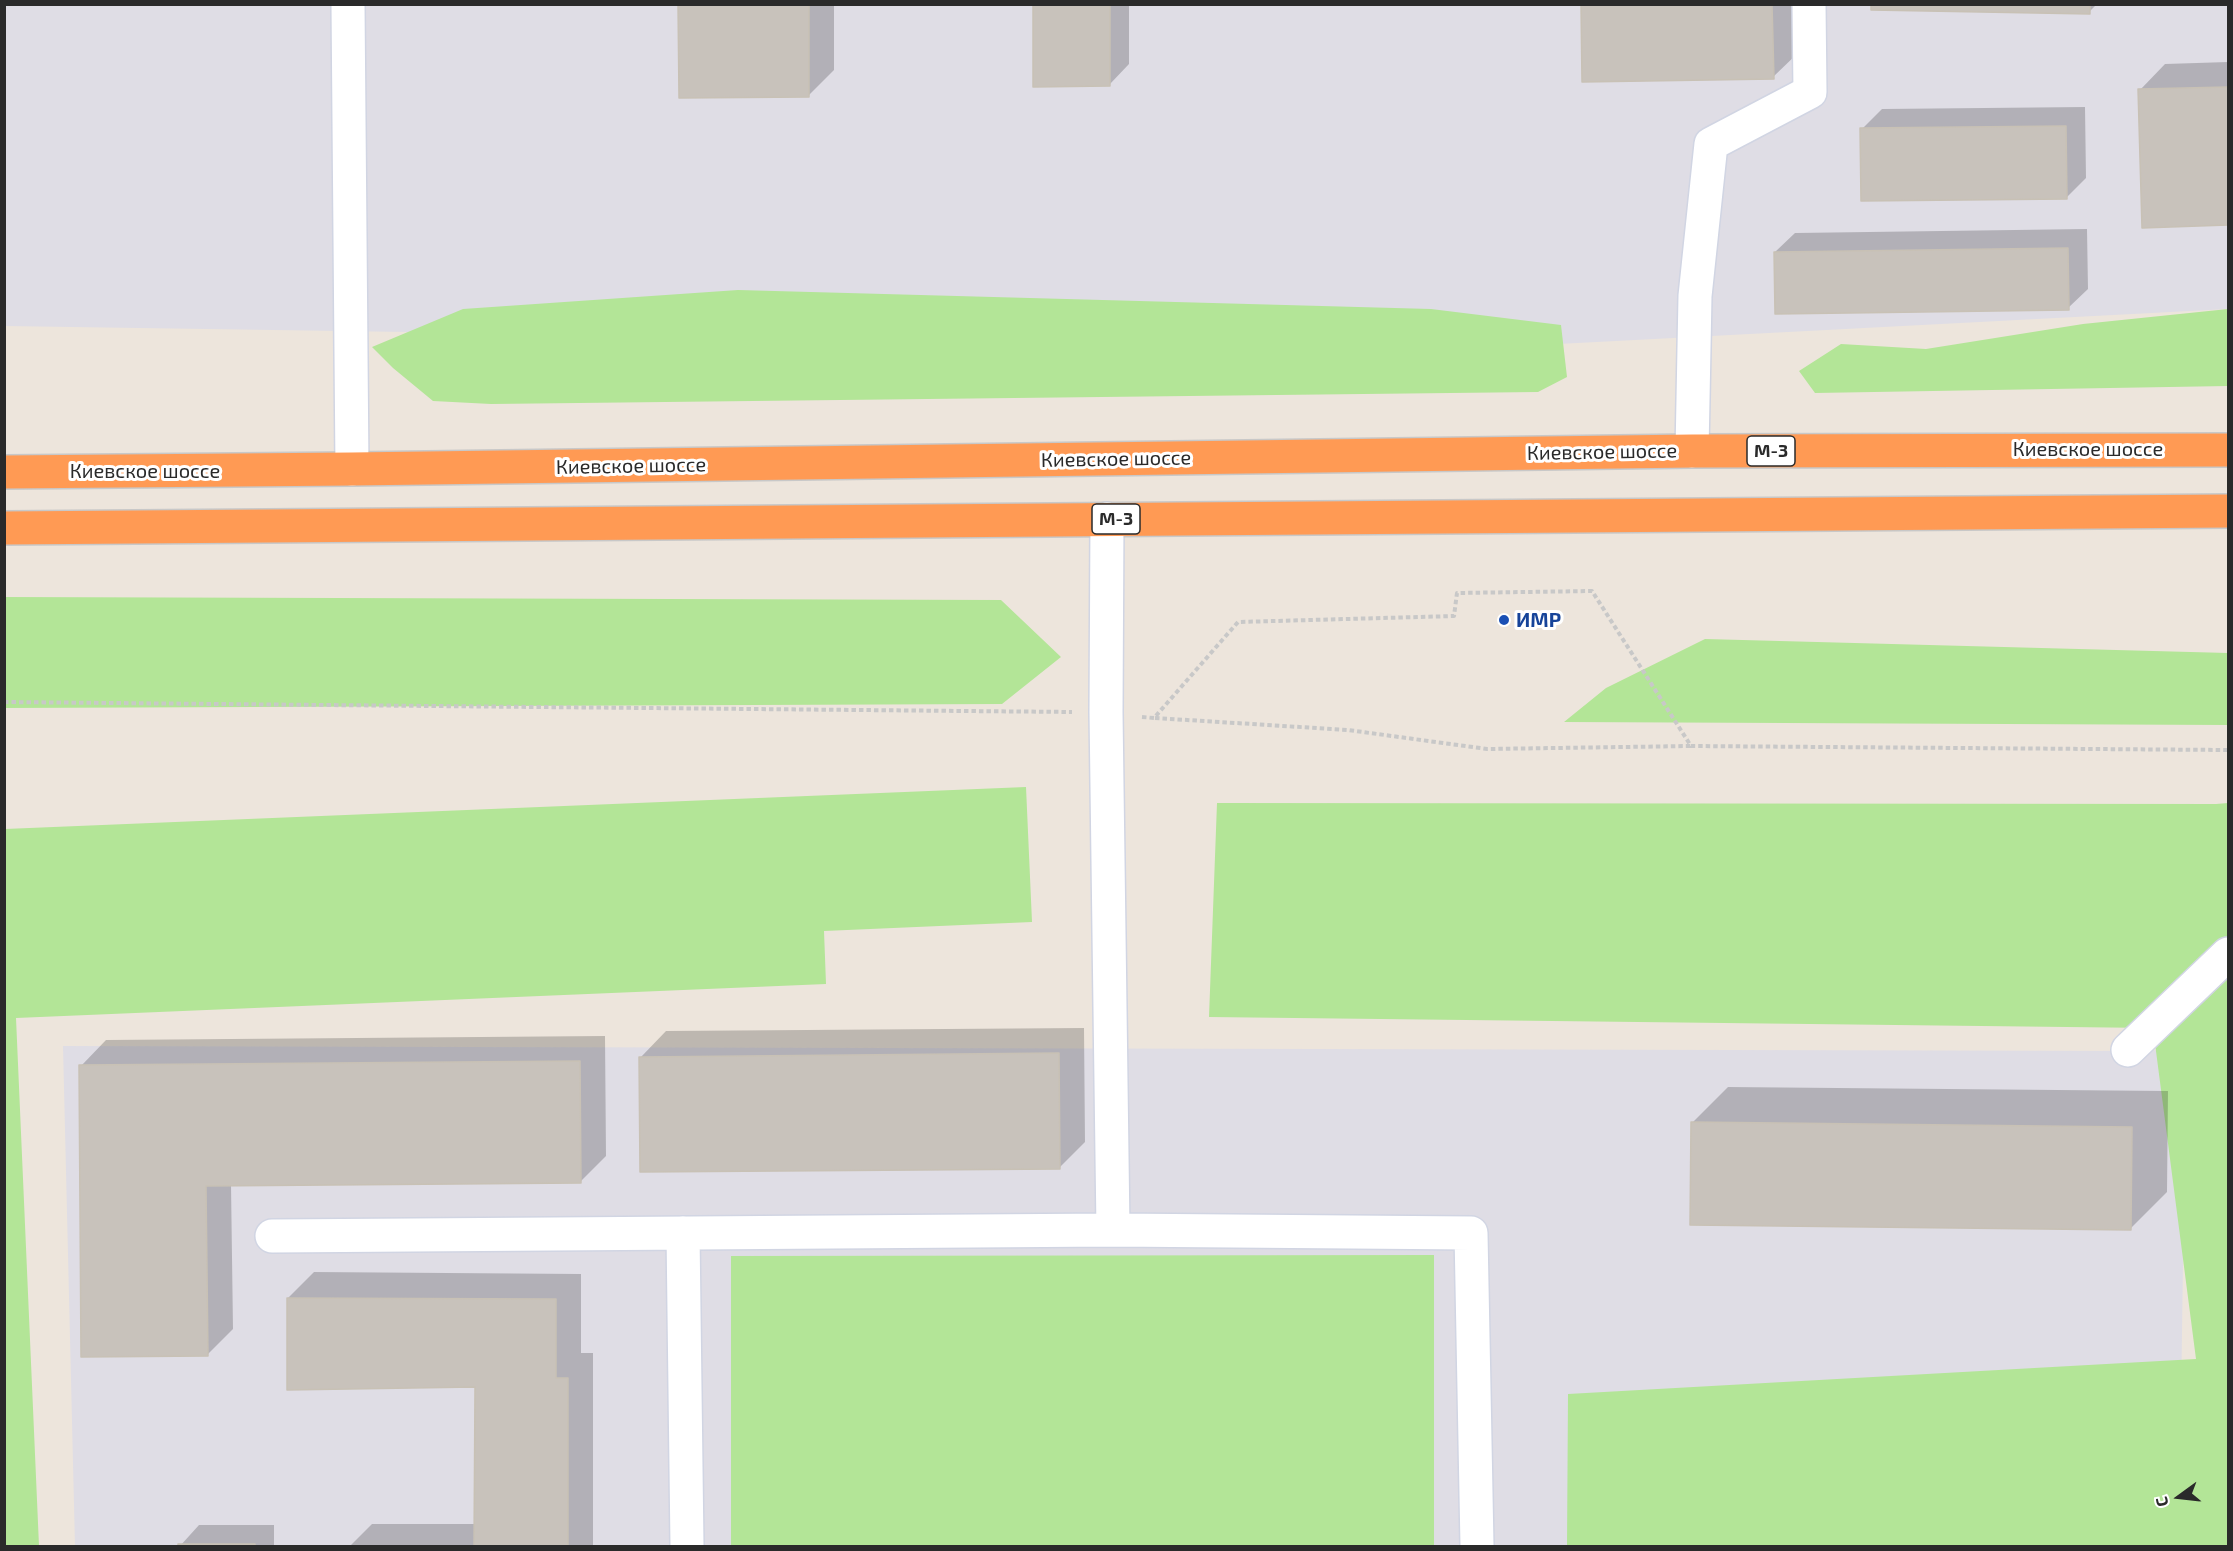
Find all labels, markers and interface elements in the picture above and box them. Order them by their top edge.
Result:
road number: М-3 [1747,436,1795,466]
street label: Киевское шоссе [2013,437,2163,461]
street label: Киевское шоссе [1527,439,1677,465]
street label: Киевское шоссе [1041,446,1191,472]
street label: Киевское шоссе [556,453,706,479]
street label: Киевское шоссе [70,459,220,483]
road number: М-3 [1092,504,1140,534]
place label: ИМР [1516,608,1561,632]
marker: ИМР [1497,613,1511,627]
north arrow [2149,1467,2209,1527]
text: С [2151,1495,2172,1509]

